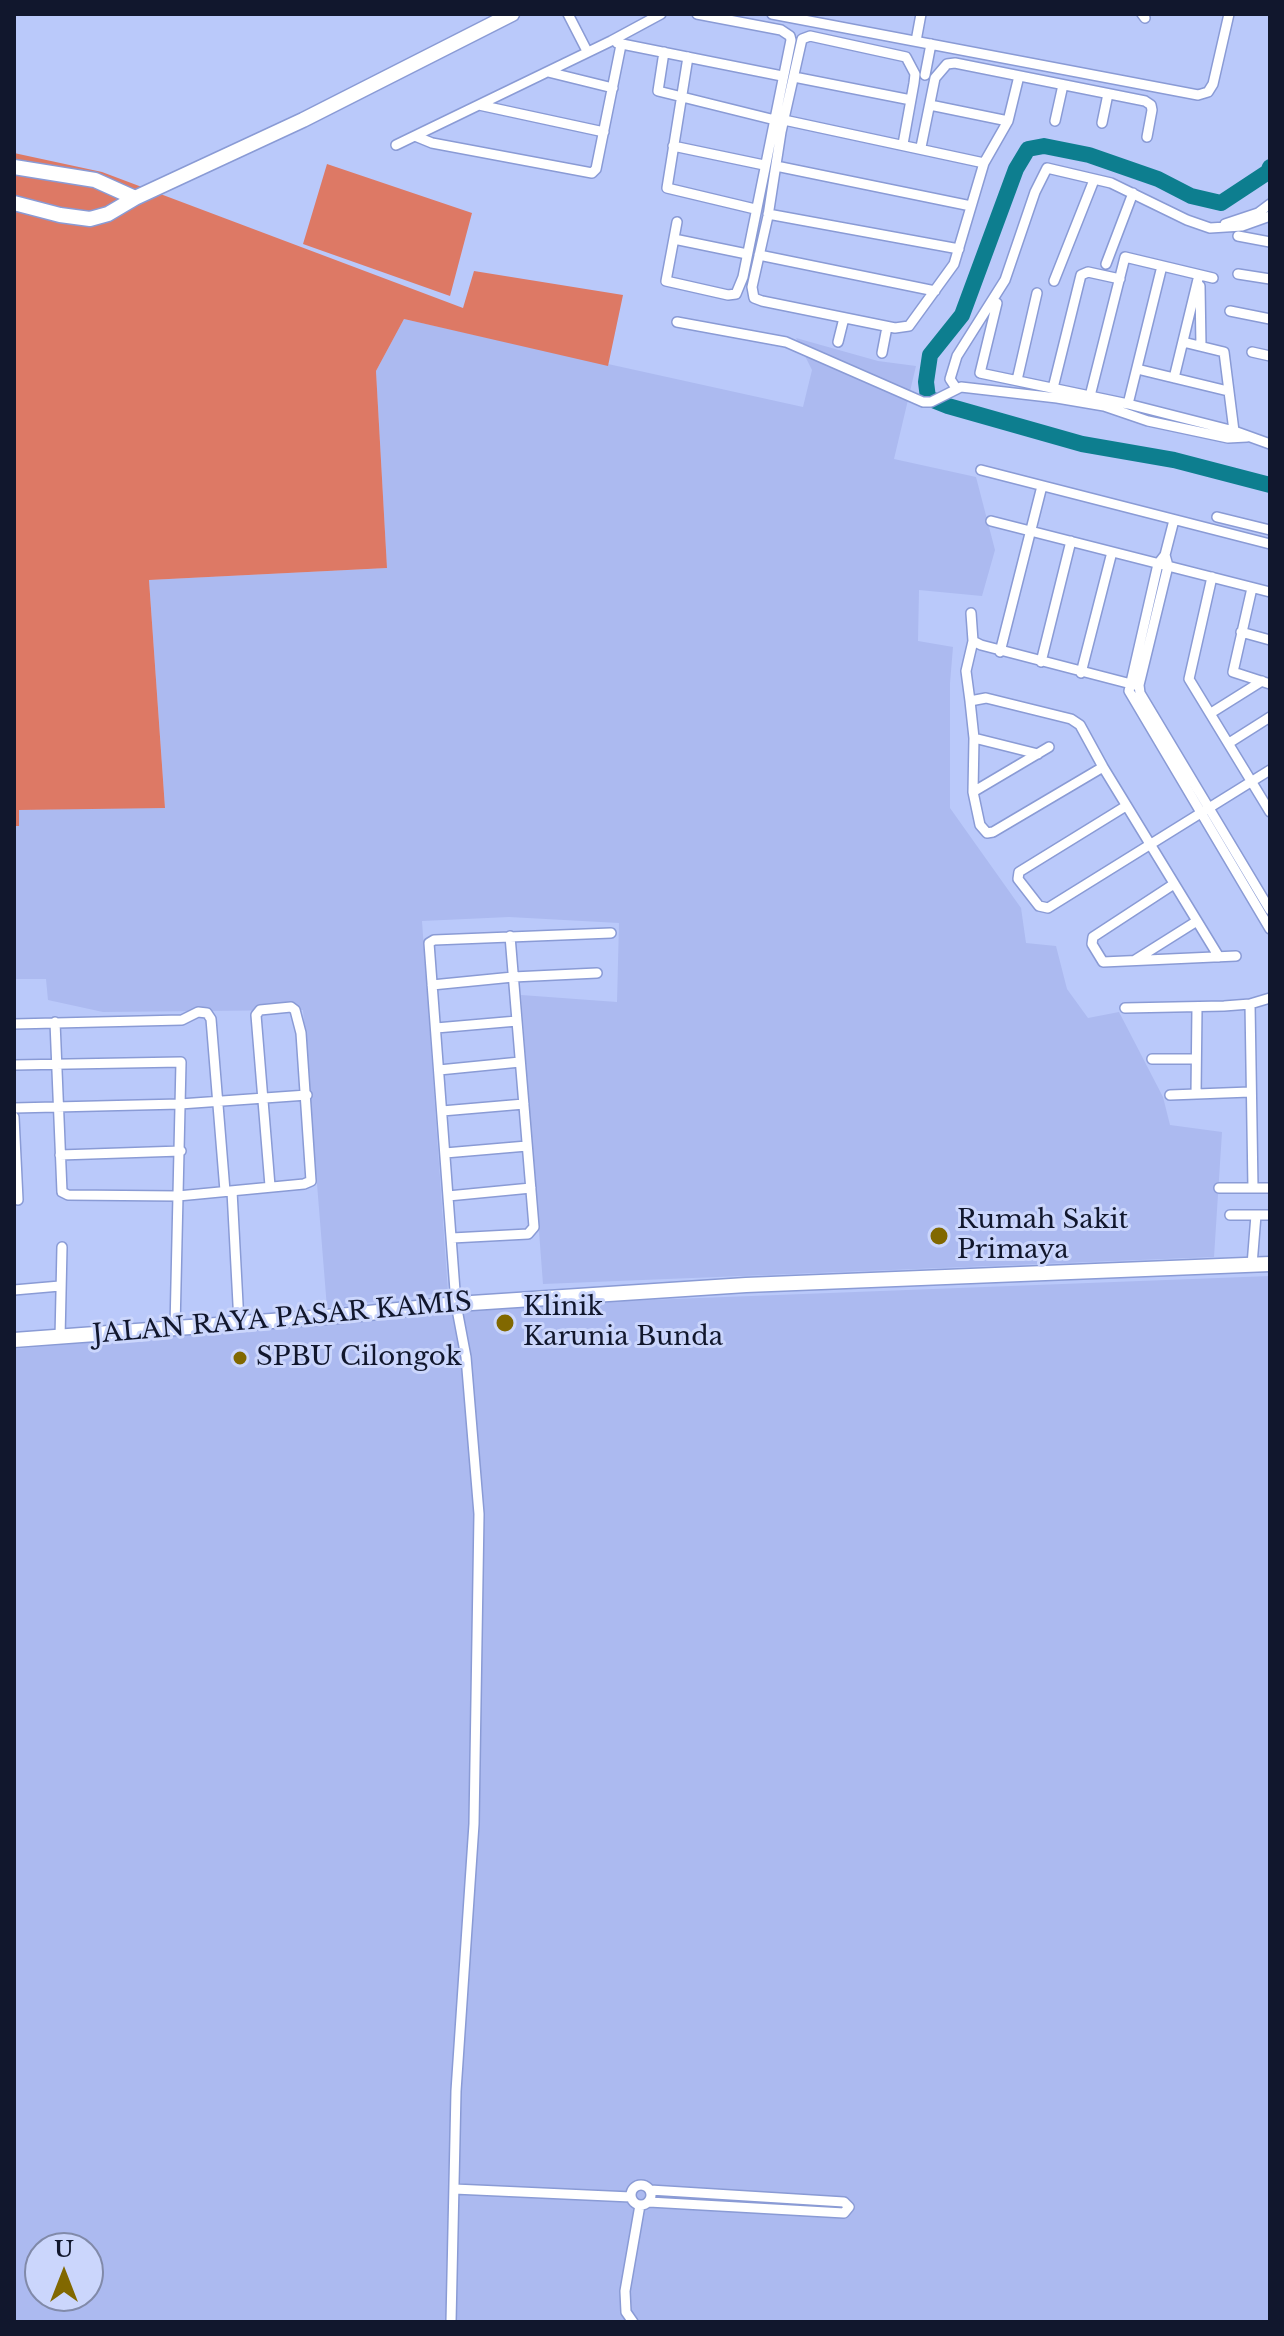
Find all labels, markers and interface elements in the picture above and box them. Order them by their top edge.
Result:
place label: Rumah Sakit Primaya [957,1205,1128,1266]
marker: Rumah Sakit Primaya [928,1225,950,1247]
street label: JALAN RAYA PASAR KAMIS [91,1287,473,1351]
place label: Klinik Karunia Bunda [523,1292,723,1354]
marker: Klinik Karunia Bunda [494,1312,516,1334]
place label: SPBU Cilongok [256,1342,462,1374]
marker: SPBU Cilongok [231,1349,249,1367]
north arrow [24,2232,104,2312]
text: U [54,2236,74,2263]

